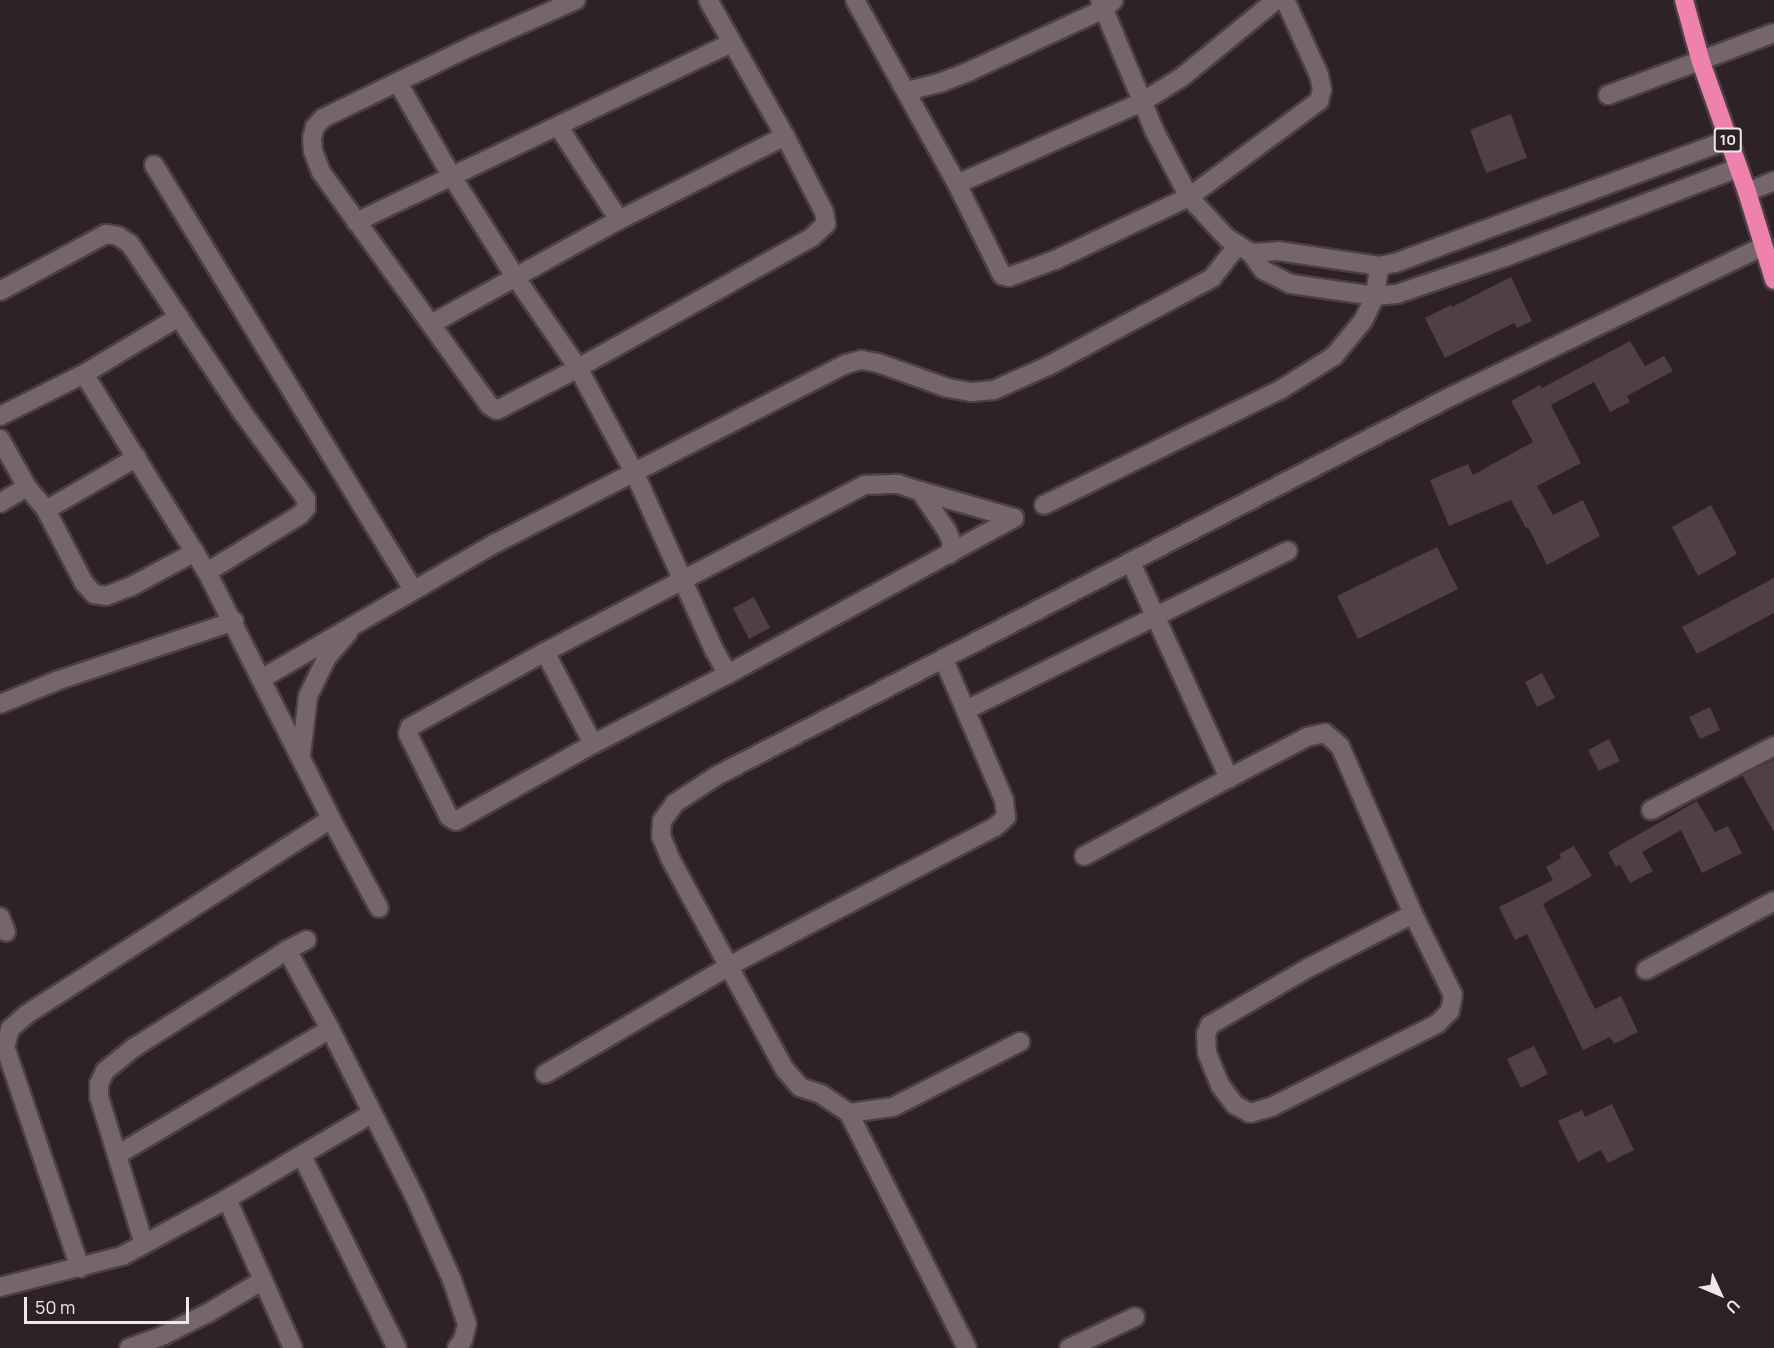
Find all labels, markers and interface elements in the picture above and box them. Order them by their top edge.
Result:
road number: 10 [1713,128,1743,152]
north arrow [1690,1264,1750,1324]
scale bar [27,1285,192,1323]
text: 50 m [35,1295,75,1319]
text: U [1721,1295,1745,1318]

